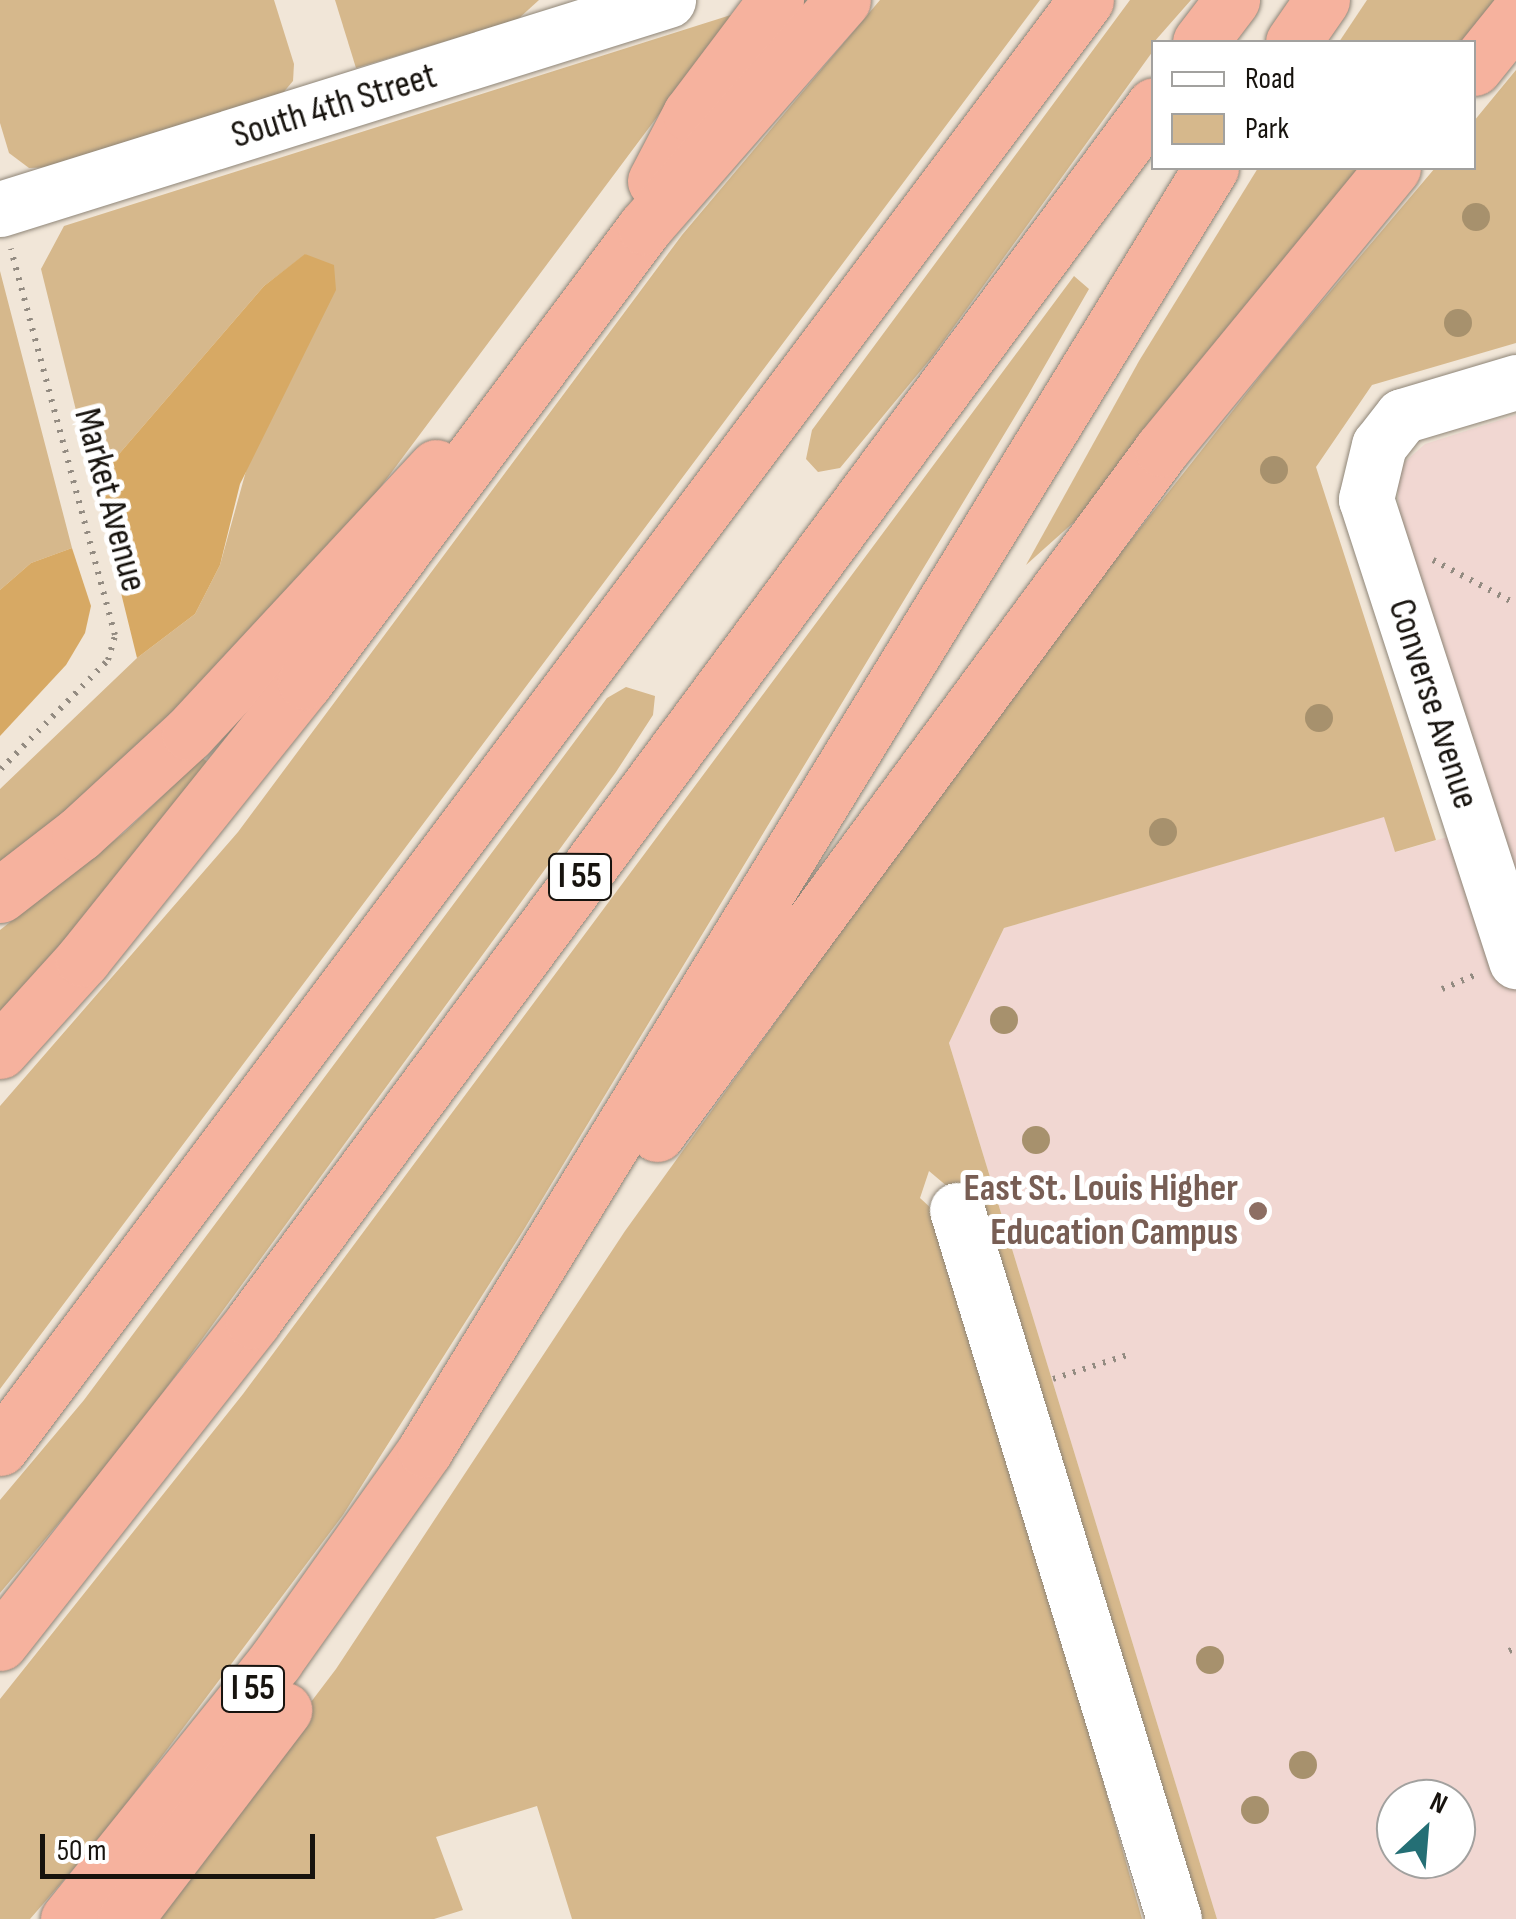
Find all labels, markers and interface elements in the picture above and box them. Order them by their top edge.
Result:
legend [1151,40,1476,170]
street label: South 4th Street [226,53,442,159]
text: Road [1245,61,1295,97]
text: Park [1245,111,1289,147]
street label: Market Avenue [64,403,156,597]
street label: Converse Avenue [1378,593,1488,815]
road number: I 55 [548,847,612,907]
place label: East St. Louis Higher Education Campus [964,1166,1238,1256]
marker: East St. Louis Higher Education Campus [1247,1200,1269,1222]
road number: I 55 [220,1659,286,1719]
north arrow [1376,1779,1476,1879]
text: N [1425,1785,1452,1821]
scale bar [45,1814,320,1876]
text: 50 m [57,1833,106,1869]

